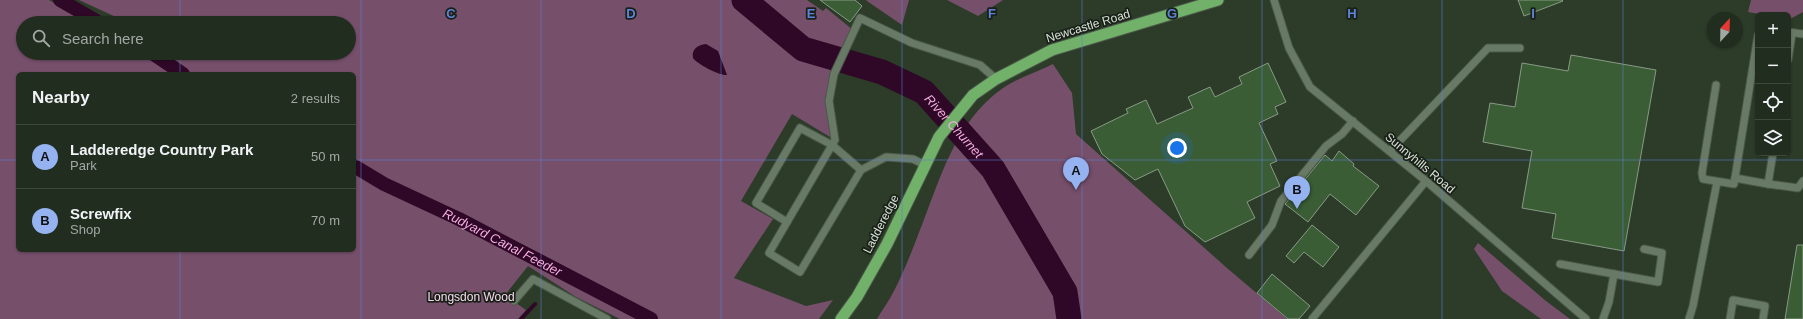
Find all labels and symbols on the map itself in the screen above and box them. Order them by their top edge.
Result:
text: C [446,6,456,21]
text: D [626,6,636,21]
text: E [807,6,816,21]
text: F [988,6,996,21]
text: G [1167,6,1177,21]
text: H [1347,6,1357,21]
text: I [1531,6,1535,21]
street label: Newcastle Road [1044,7,1132,45]
north arrow [1707,12,1743,48]
water label: River Churnet [922,91,987,162]
street label: Sunnyhills Road [1382,130,1458,196]
your location [1167,138,1187,158]
pin: A [1063,157,1089,190]
pin: B [1284,176,1310,209]
street label: Ladderedge [860,192,902,256]
water label: Rudyard Canal Feeder [441,206,565,280]
park label: Longsdon Wood [427,290,515,304]

